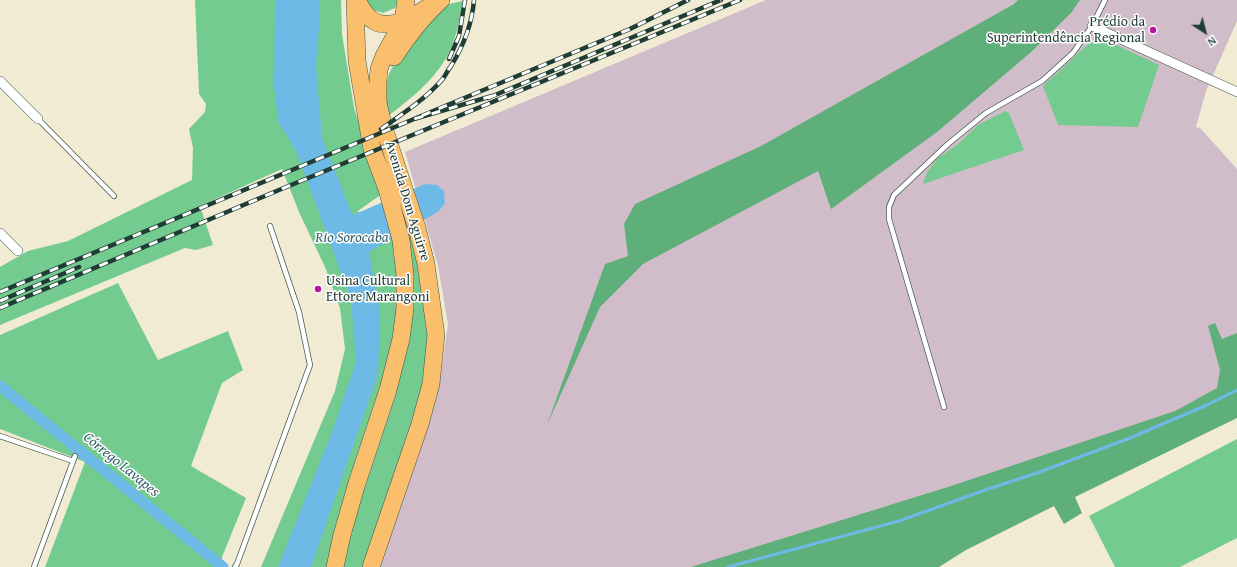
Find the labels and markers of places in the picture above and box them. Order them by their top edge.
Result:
place label: Prédio da Superintendência Regional [987,14,1145,46]
marker: Prédio da Superintendência Regional [1148,25,1158,35]
place label: Usina Cultural Ettore Marangoni [326,273,429,306]
marker: Usina Cultural Ettore Marangoni [313,284,323,294]

